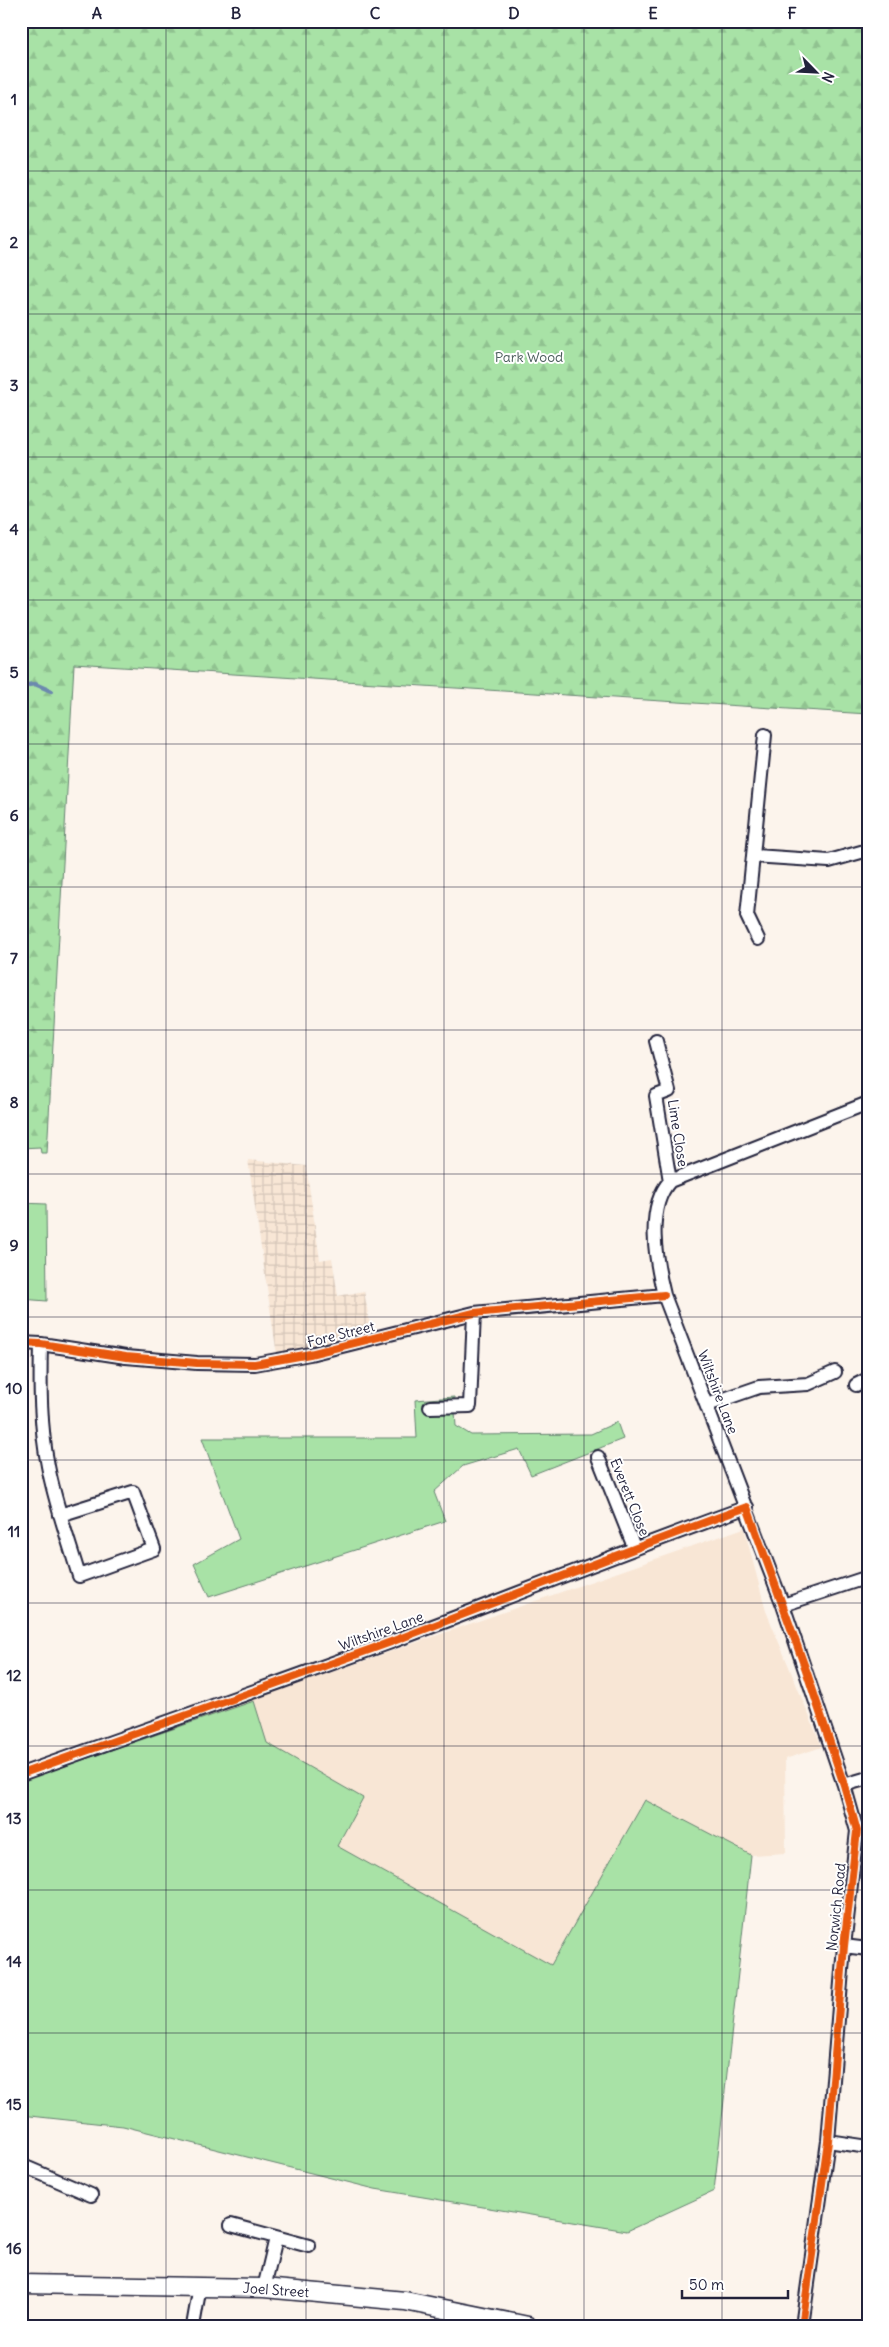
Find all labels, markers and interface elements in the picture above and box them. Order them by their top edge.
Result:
text: A [92,3,102,23]
text: B [231,3,242,23]
text: C [370,3,381,23]
text: D [508,3,520,23]
text: E [648,3,658,23]
text: F [787,3,797,23]
north arrow [792,48,842,98]
text: N [818,69,838,85]
text: 1 [11,89,17,109]
text: 2 [10,232,19,252]
park label: Park Wood [495,348,563,366]
text: 3 [9,375,19,395]
text: 4 [9,519,19,539]
text: 5 [9,662,19,682]
text: 6 [9,805,19,825]
text: 7 [10,948,18,968]
text: 8 [9,1092,19,1112]
street label: Lime Close [664,1098,692,1168]
text: 9 [9,1235,19,1255]
street label: Fore Street [305,1317,377,1351]
street label: Wiltshire Lane [694,1347,742,1437]
text: 10 [6,1378,22,1398]
street label: Everett Close [606,1456,654,1538]
text: 11 [8,1521,20,1541]
street label: Wiltshire Lane [336,1607,426,1655]
text: 12 [6,1665,22,1685]
text: 13 [6,1808,22,1828]
street label: Norwich Road [822,1862,850,1952]
text: 14 [6,1951,22,1971]
text: 15 [6,2094,22,2114]
text: 16 [6,2238,22,2258]
scale bar [682,2267,788,2299]
text: 50 m [689,2275,724,2294]
street label: Joel Street [242,2279,310,2301]

